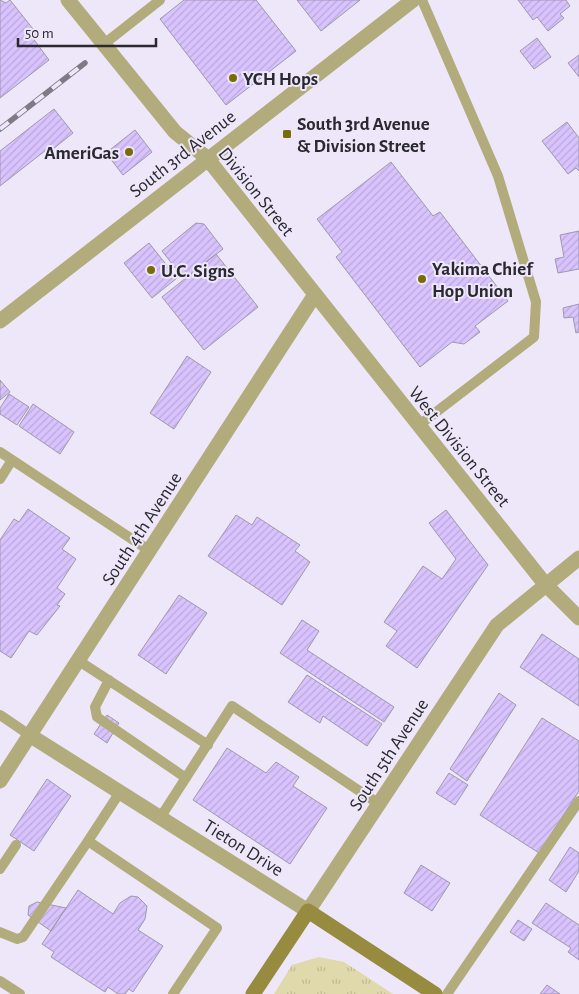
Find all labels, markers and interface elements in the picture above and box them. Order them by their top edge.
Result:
scale bar [18,15,155,47]
text: 50 m [25,26,54,41]
place label: YCH Hops [243,70,318,89]
marker: YCH Hops [227,72,239,84]
street label: South 3rd Avenue [126,107,240,201]
place label: South 3rd Avenue & Division Street [297,115,430,156]
marker: South 3rd Avenue & Division Street [281,128,293,140]
place label: AmeriGas [44,144,119,163]
street label: Division Street [214,144,297,240]
marker: AmeriGas [123,146,135,158]
place label: Yakima Chief Hop Union [432,260,534,301]
place label: U.C. Signs [161,262,235,281]
marker: U.C. Signs [145,264,157,276]
marker: Yakima Chief Hop Union [416,273,428,285]
street label: West Division Street [405,383,513,511]
street label: South 4th Avenue [99,469,186,589]
street label: South 5th Avenue [346,696,432,814]
street label: Tieton Drive [200,816,286,880]

